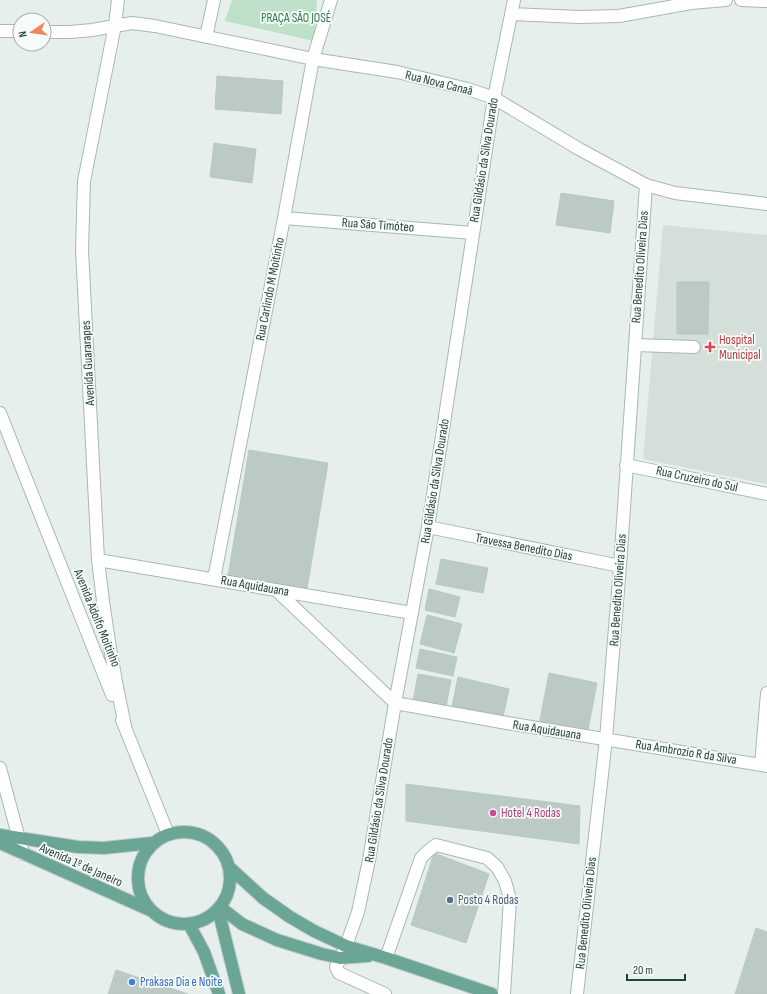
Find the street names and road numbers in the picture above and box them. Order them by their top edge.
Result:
street label: Rua Nova Canaã [404,67,474,99]
street label: Rua Gildásio da Silva Dourado [466,96,502,224]
street label: Rua Benedito Oliveira Dias [628,210,652,324]
street label: Rua São Timóteo [341,214,415,236]
street label: Rua Carlindo M Moitinho [252,236,288,342]
street label: Avenida Guararapes [78,320,98,407]
street label: Rua Gildásio da Silva Dourado [417,417,453,545]
street label: Rua Cruzeiro do Sul [655,463,739,495]
street label: Travessa Benedito Dias [474,530,574,564]
street label: Rua Benedito Oliveira Dias [606,533,630,647]
street label: Avenida Adolfo Moitinho [70,566,124,669]
street label: Rua Aquidauana [220,572,290,600]
street label: Rua Aquidauana [512,717,582,743]
street label: Rua Gildásio da Silva Dourado [361,736,397,864]
street label: Rua Ambrozio R da Silva [634,736,738,768]
street label: Avenida 1º de Janeiro [36,839,125,890]
street label: Rua Benedito Oliveira Dias [572,856,600,970]

